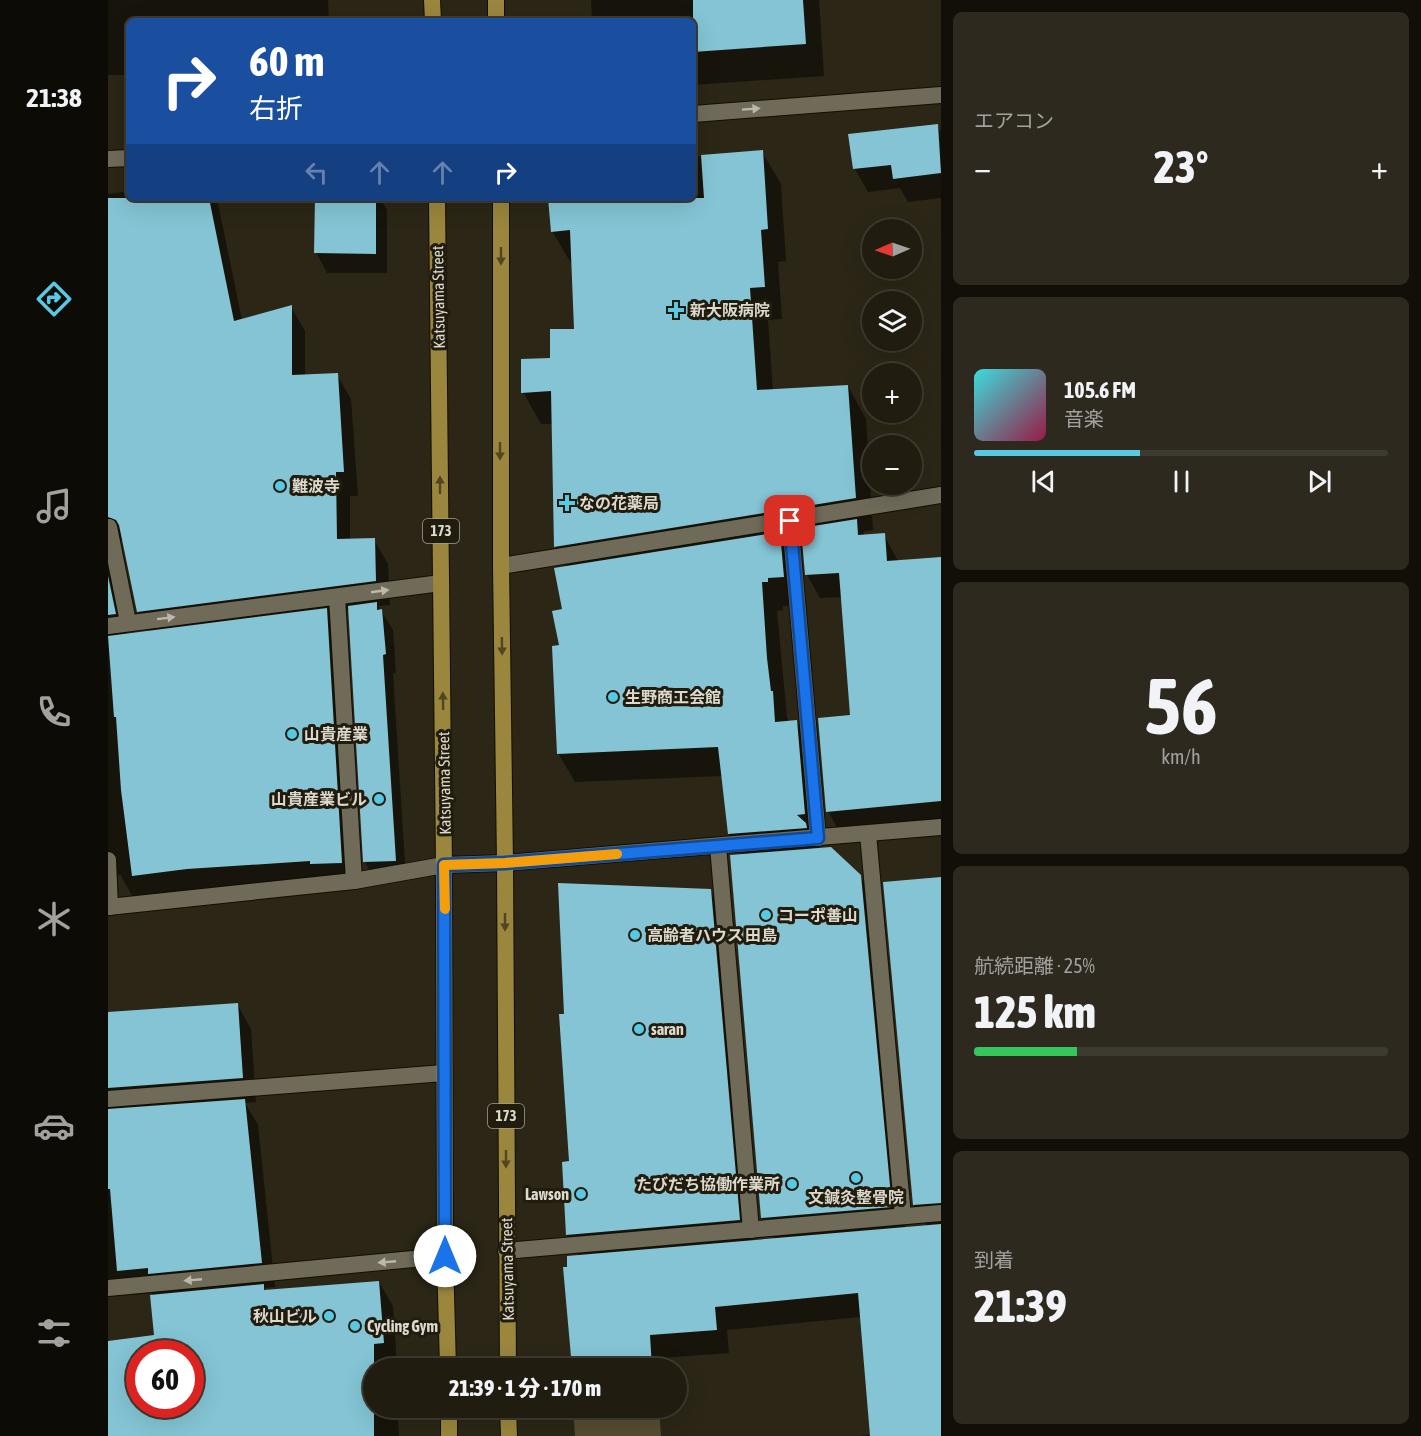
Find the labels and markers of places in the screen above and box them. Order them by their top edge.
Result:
marker: 新大阪病院 [667,301,685,319]
place label: 新大阪病院 [690,301,770,319]
place label: 難波寺 [292,477,340,495]
marker: 難波寺 [273,479,287,493]
place label: なの花薬局 [579,494,659,512]
pin [764,495,815,546]
marker: なの花薬局 [560,496,574,510]
place label: 生野商工会館 [625,688,721,706]
marker: 生野商工会館 [606,690,620,704]
place label: 山貴産業 [304,725,368,743]
marker: 山貴産業 [285,727,299,741]
place label: 山貴産業ビル [271,790,367,808]
marker: 山貴産業ビル [372,792,386,806]
place label: コーポ善山 [778,906,858,924]
marker: コーポ善山 [759,908,773,922]
place label: 高齢者ハウス 田島 [647,926,777,944]
marker: 高齢者ハウス 田島 [628,928,642,942]
place label: saran [651,1020,684,1038]
marker: saran [632,1022,646,1036]
marker: 文鍼灸整骨院 [849,1171,863,1185]
place label: たびだち協働作業所 [636,1175,780,1193]
marker: たびだち協働作業所 [785,1177,799,1191]
place label: Lawson [525,1185,569,1203]
marker: Lawson [574,1187,588,1201]
place label: 文鍼灸整骨院 [808,1188,904,1206]
place label: 秋山ビル [253,1307,317,1325]
marker: 秋山ビル [322,1309,336,1323]
place label: Cycling Gym [367,1317,438,1335]
marker: Cycling Gym [348,1319,362,1333]

